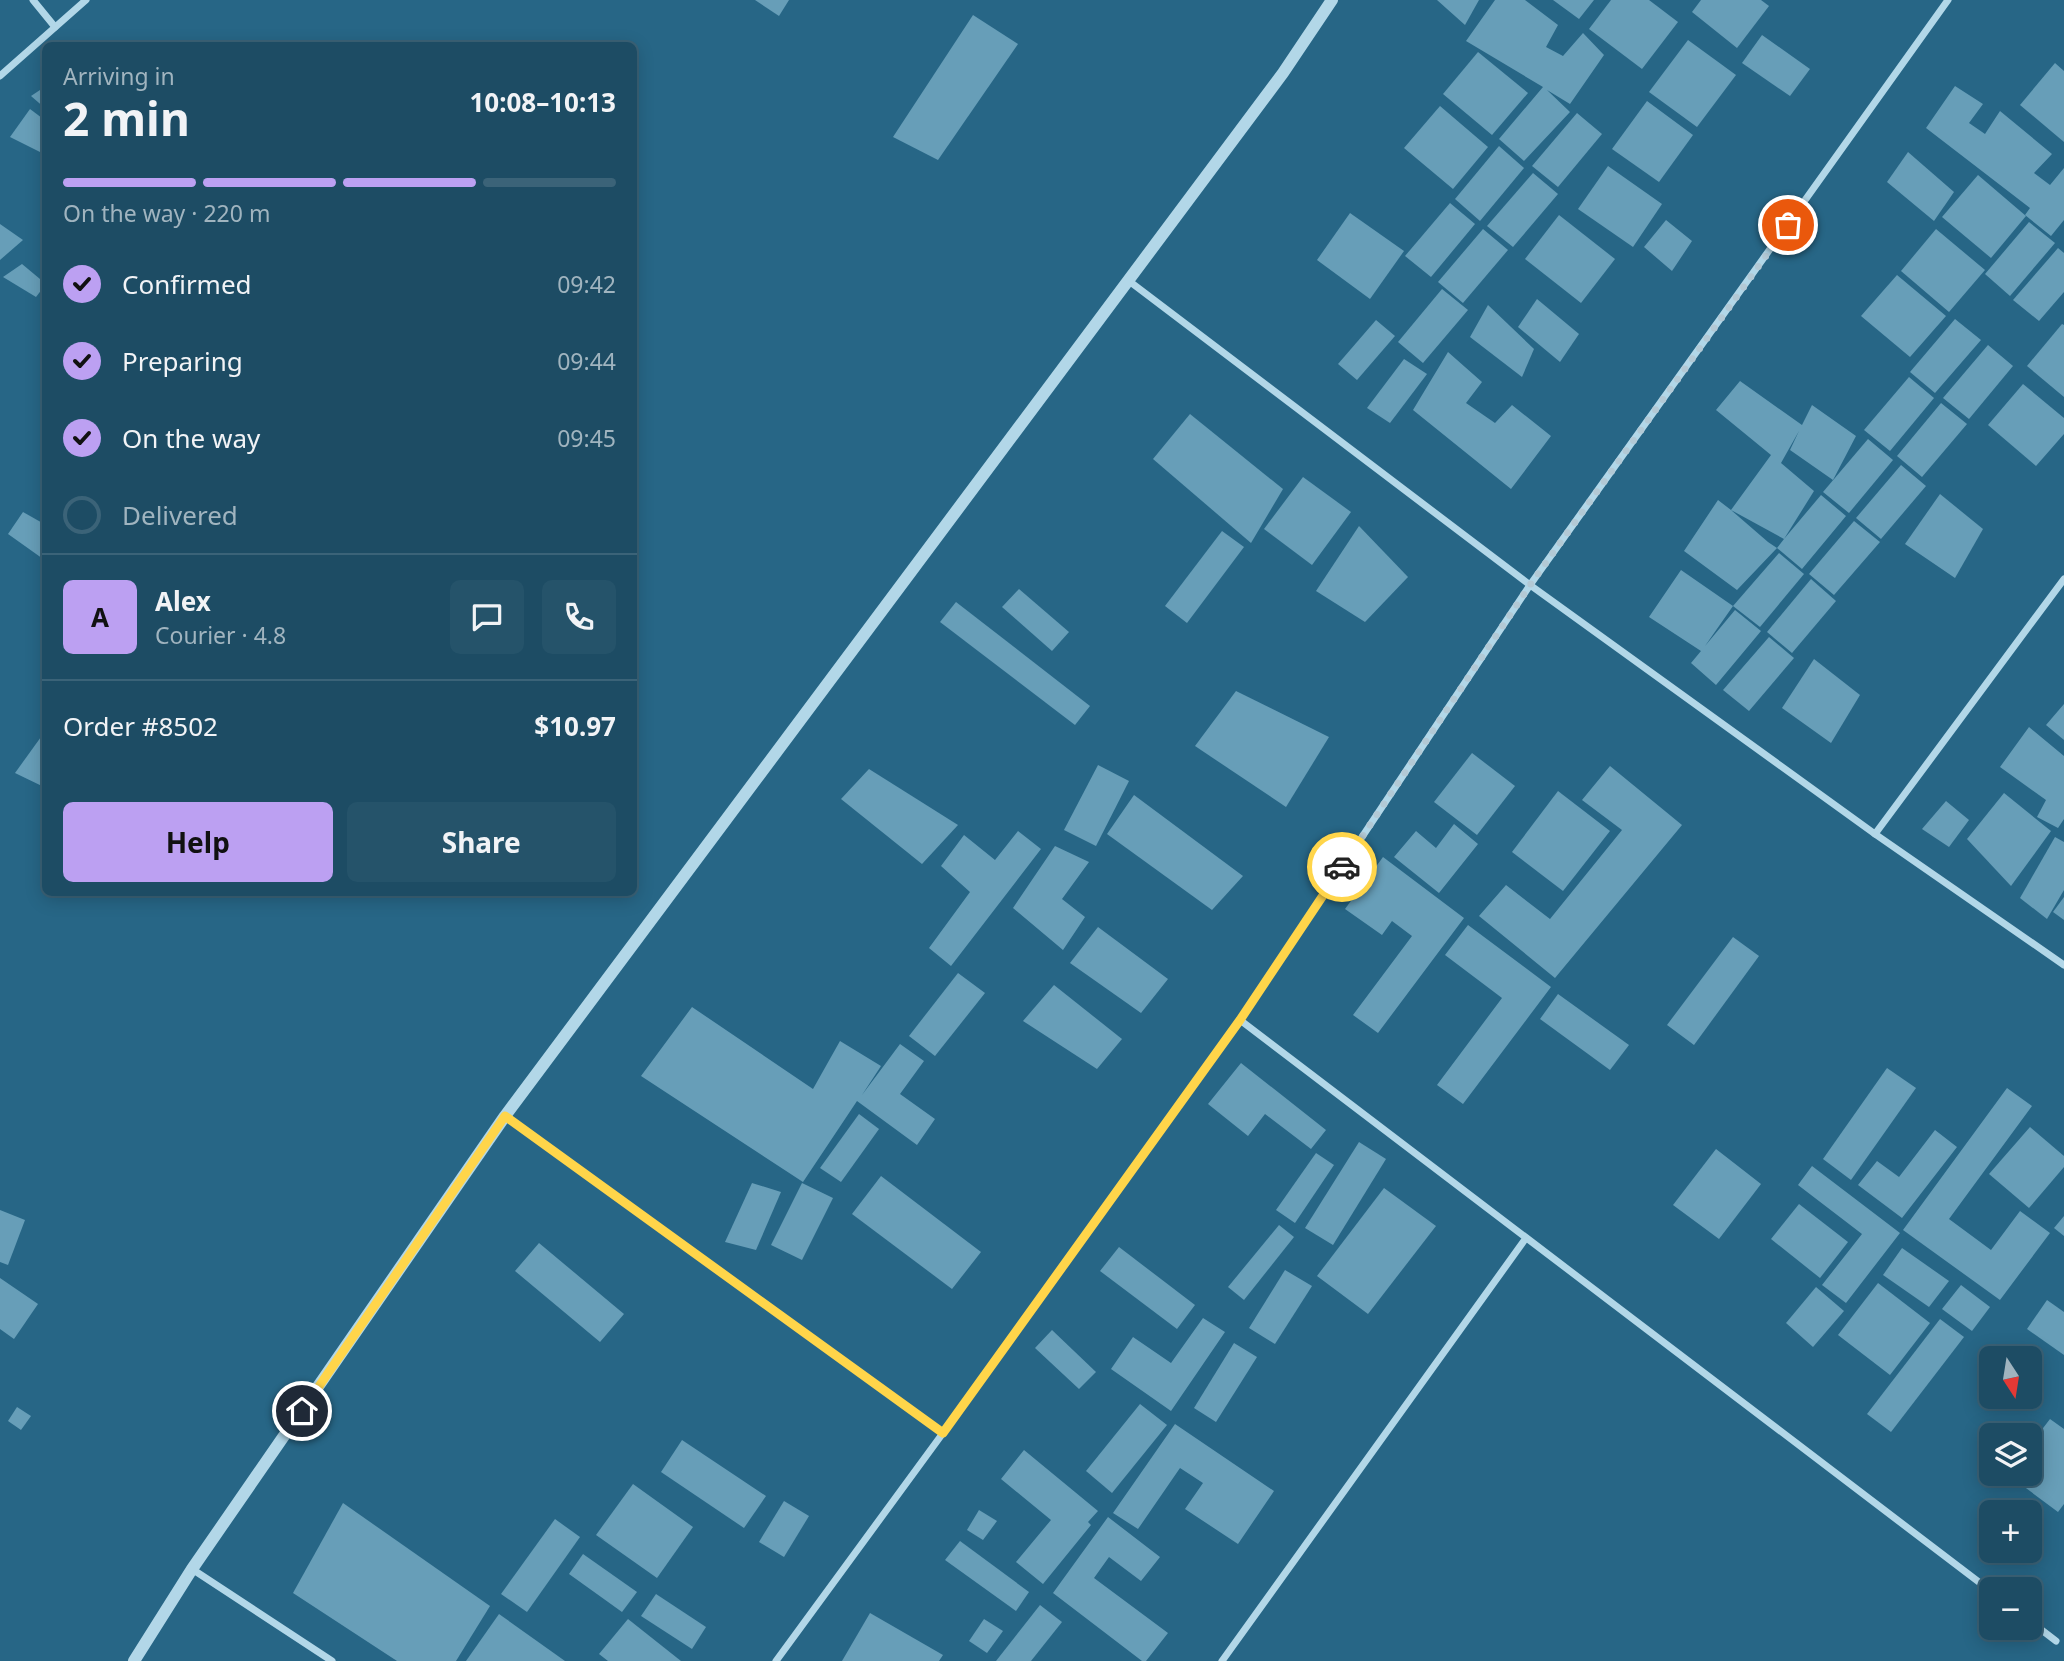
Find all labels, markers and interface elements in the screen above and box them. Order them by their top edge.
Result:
text: Arriving in [63,60,175,92]
text: 10:08–10:13 [469,84,616,120]
text: 2 min [63,87,190,149]
pin [1758,195,1818,255]
text: On the way · 220 m [63,197,270,229]
icon: bag [1769,206,1807,244]
icon: check [63,265,101,303]
text: Confirmed [122,266,252,302]
text: 09:42 [557,268,616,300]
icon: check [63,342,101,380]
text: Preparing [122,343,243,379]
text: 09:44 [557,345,616,377]
icon: check [63,419,101,457]
text: On the way [122,420,260,456]
text: 09:45 [557,422,616,454]
text: Delivered [122,497,238,533]
button: chat [450,580,524,654]
button: phone [542,580,616,654]
text: Alex [155,583,211,619]
text: A [91,599,109,635]
text: Courier · 4.8 [155,619,286,651]
text: Order #8502 [63,708,218,744]
text: $10.97 [534,708,616,744]
button: Help [63,802,333,882]
button: Share [347,802,616,882]
courier [1307,832,1377,902]
icon: car [1323,848,1361,886]
north arrow [1979,1346,2042,1409]
map controls [1979,1346,2042,1640]
pin [272,1381,332,1441]
icon: home [283,1392,321,1430]
button: layers [1979,1423,2042,1486]
button: + [1979,1500,2042,1563]
button: − [1979,1577,2042,1640]

